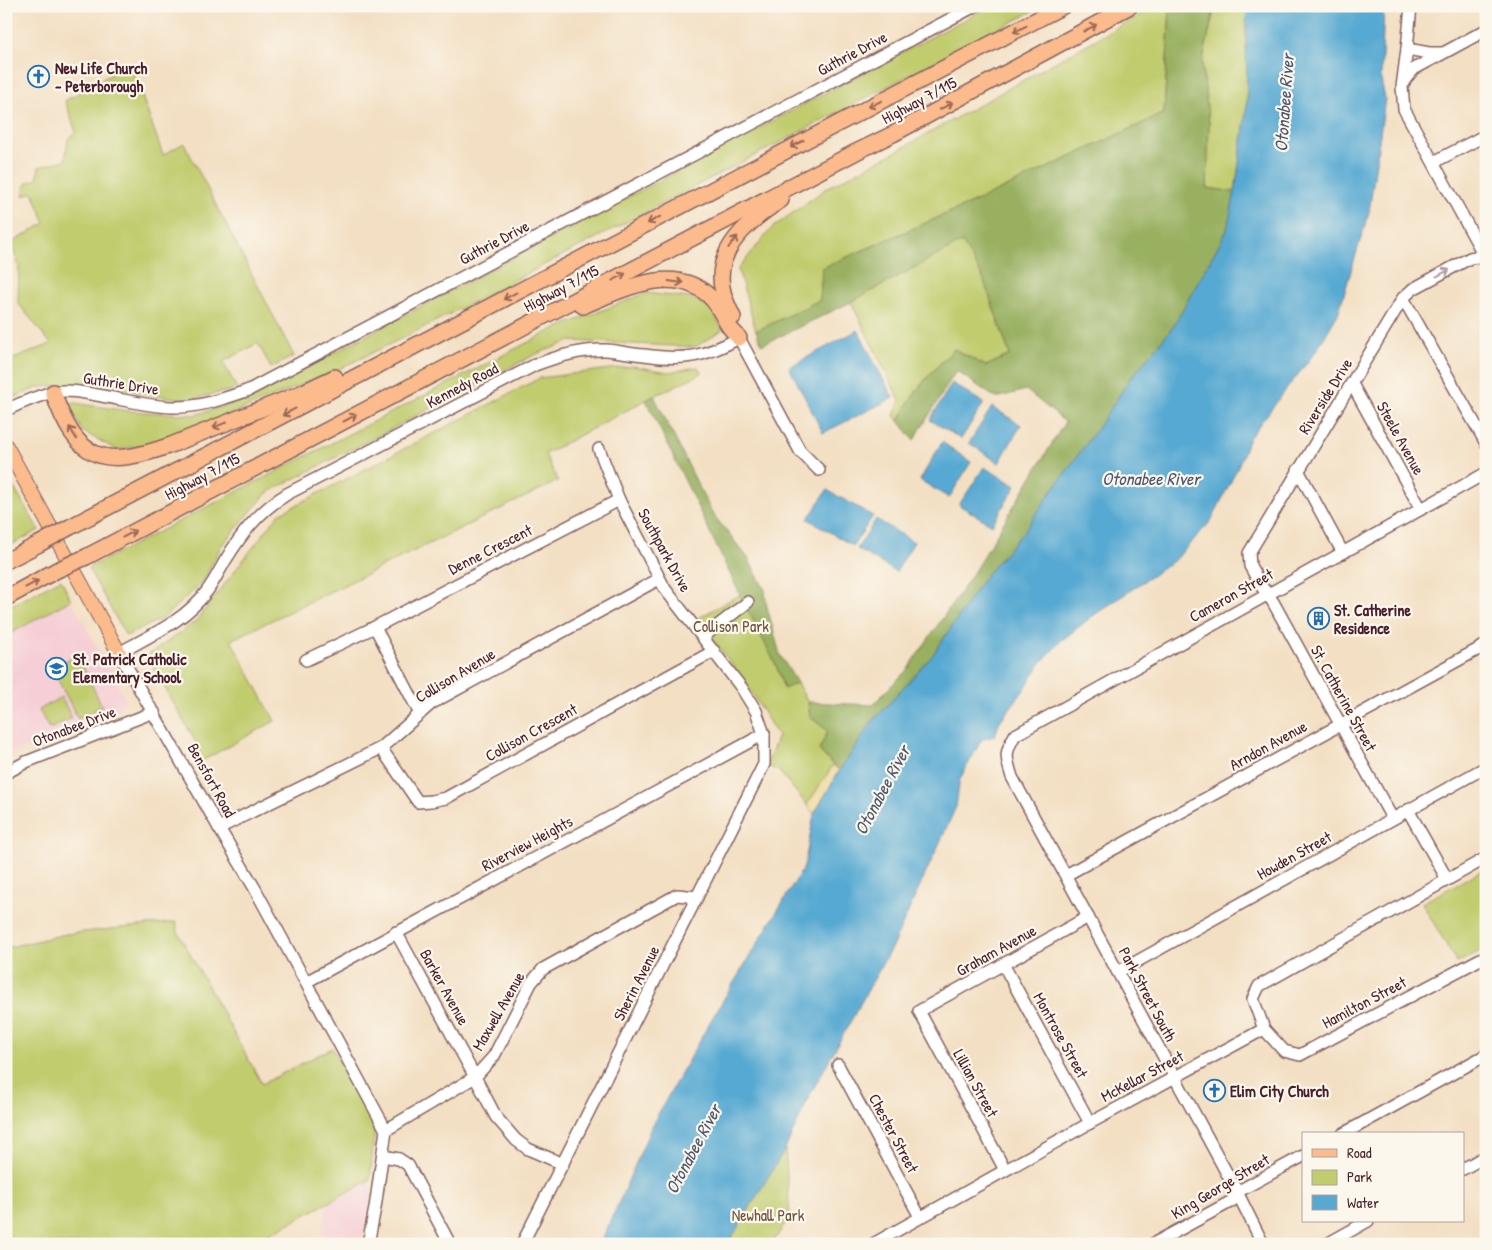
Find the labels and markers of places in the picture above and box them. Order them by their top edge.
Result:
place label: New Life Church - Peterborough [55,57,148,98]
church icon: New Life Church - Peterborough [27,65,51,89]
place label: St. Catherine Residence [1334,599,1412,639]
building icon: St. Catherine Residence [1306,607,1330,631]
place label: St. Patrick Catholic Elementary School [73,648,187,689]
school or university icon: St. Patrick Catholic Elementary School [45,656,69,680]
church icon: Elim City Church [1202,1079,1226,1103]
place label: Elim City Church [1230,1080,1329,1103]

